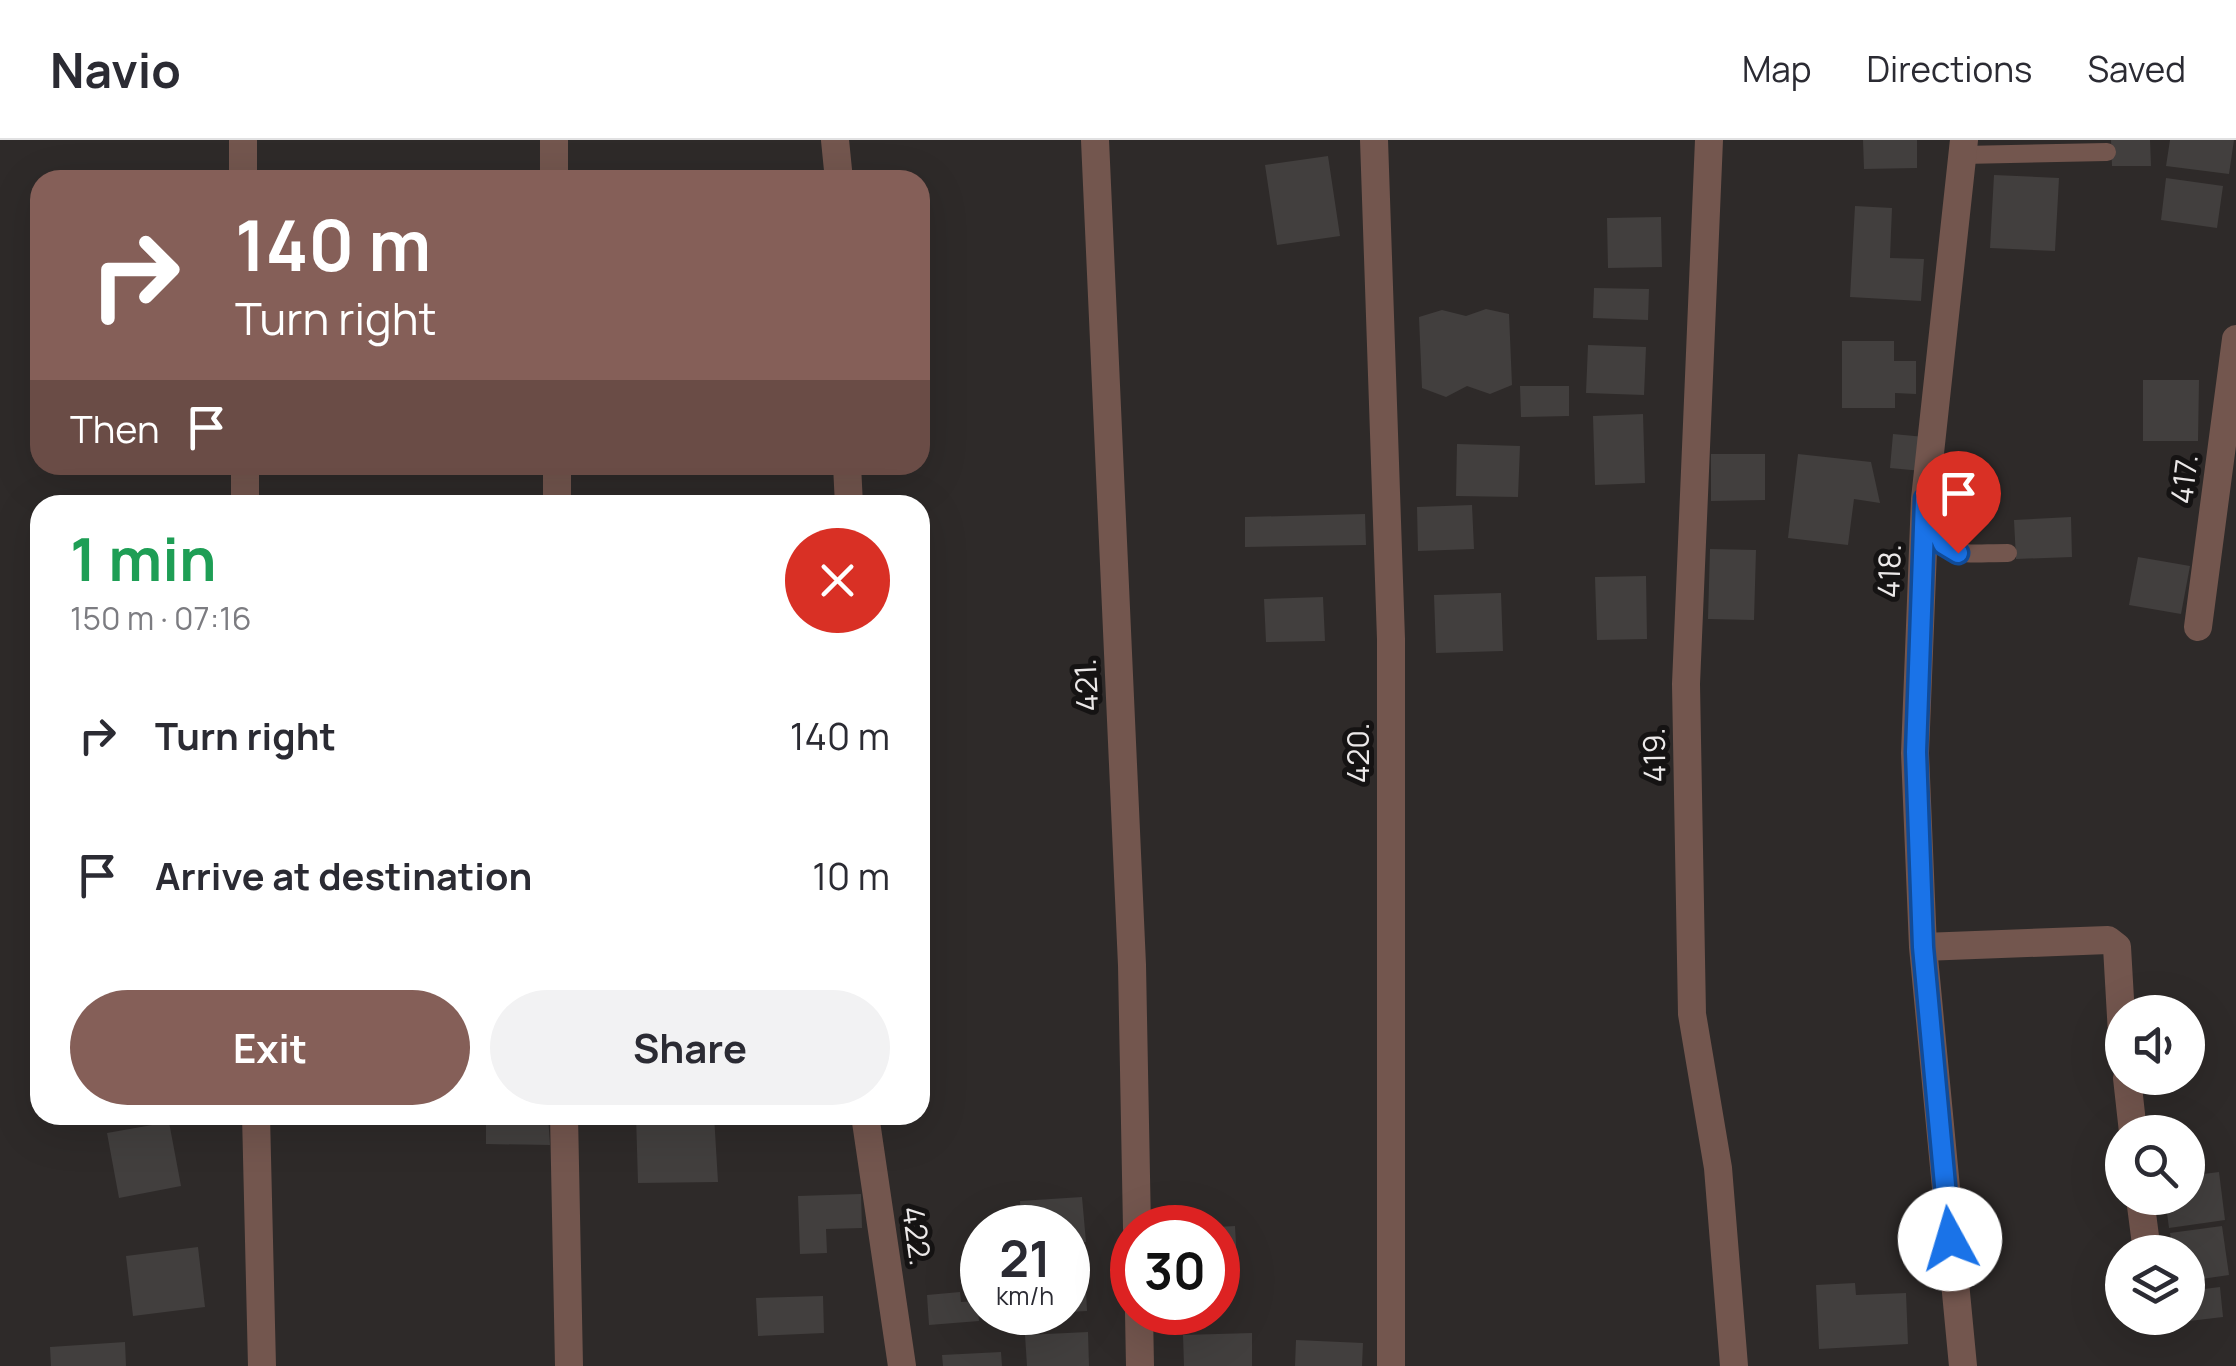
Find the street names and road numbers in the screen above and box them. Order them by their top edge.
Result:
street label: 417. [2160,451,2207,506]
street label: 418. [1867,543,1910,599]
street label: 421. [1064,658,1107,713]
street label: 420. [1337,723,1378,783]
street label: 419. [1633,727,1674,783]
street label: 422. [893,1203,942,1268]

